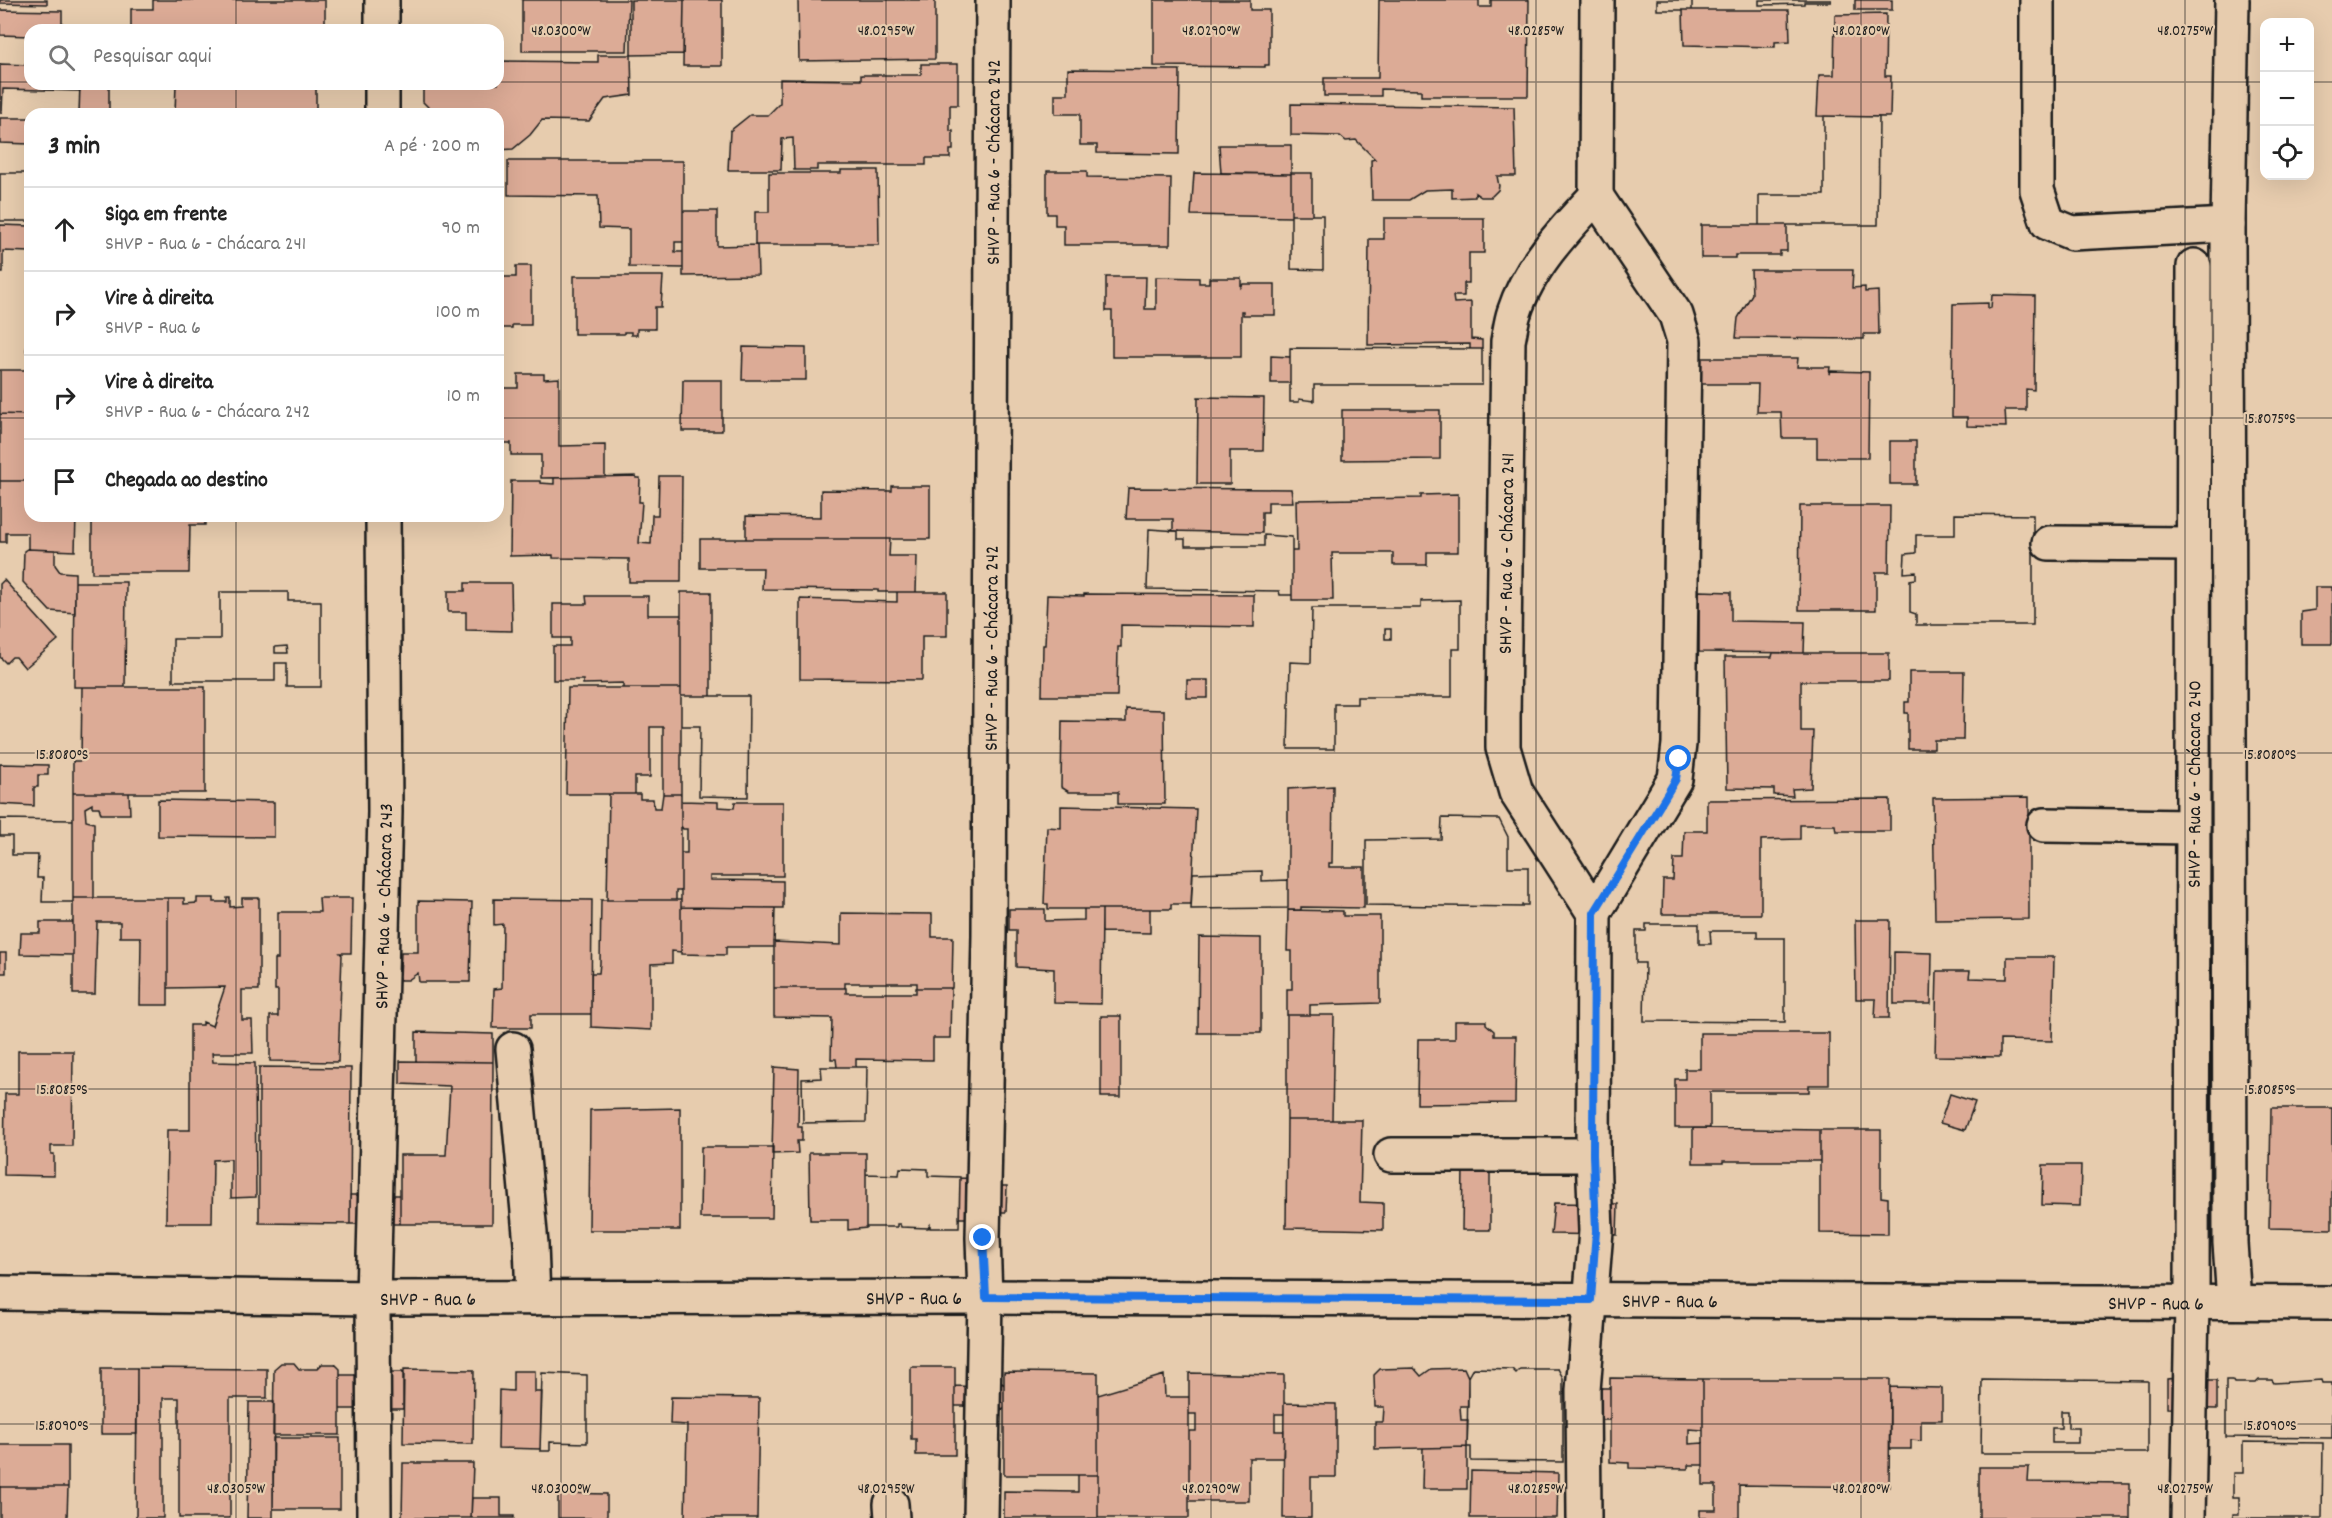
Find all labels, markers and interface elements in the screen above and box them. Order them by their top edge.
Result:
map controls [2260,18,2314,180]
button: + [2260,18,2314,72]
text: 48.0300°W [531,21,591,43]
text: 48.0295°W [858,21,915,43]
text: 48.0290°W [1182,21,1240,43]
text: 48.0285°W [1508,21,1564,43]
text: 48.0280°W [1832,21,1890,43]
text: 48.0275°W [2157,21,2213,43]
search box [24,24,504,90]
icon: search [45,41,78,74]
text: Pesquisar aqui [93,42,212,73]
street label: SHVP - Rua 6 - Chácara 242 [981,59,1010,265]
button: − [2260,72,2314,126]
button: locate [2260,126,2314,180]
text: 3 min [48,129,100,166]
text: A pé · 200 m [384,133,480,161]
text: Siga em frente [105,200,227,231]
icon: ahead [48,213,81,246]
text: 90 m [442,215,480,243]
text: SHVP - Rua 6 - Chácara 241 [105,231,306,259]
text: Vire à direita [105,284,213,315]
icon: right [48,297,81,330]
text: 100 m [436,299,480,327]
text: SHVP - Rua 6 [105,315,201,343]
text: Vire à direita [105,368,213,399]
icon: right [48,381,81,414]
text: 10 m [446,383,480,411]
text: SHVP - Rua 6 - Chácara 242 [105,399,310,427]
text: 15.8075°S [2244,409,2296,431]
street label: SHVP - Rua 6 - Chácara 241 [1493,453,1524,654]
icon: arrive [48,465,81,498]
text: Chegada ao destino [105,466,268,497]
street label: SHVP - Rua 6 - Chácara 242 [979,545,1008,751]
street label: SHVP - Rua 6 - Chácara 240 [2182,680,2210,888]
text: 15.8080°S [36,745,88,767]
route start [1665,745,1691,771]
text: 15.8080°S [2244,745,2296,767]
street label: SHVP - Rua 6 - Chácara 243 [369,803,402,1009]
text: 15.8085°S [36,1080,88,1102]
text: 15.8085°S [2244,1080,2296,1102]
route end [969,1224,995,1250]
street label: SHVP - Rua 6 [866,1286,962,1314]
street label: SHVP - Rua 6 [380,1287,476,1315]
street label: SHVP - Rua 6 [1622,1289,1718,1317]
street label: SHVP - Rua 6 [2108,1291,2204,1319]
text: 15.8090°S [35,1416,89,1438]
text: 15.8090°S [2243,1416,2297,1438]
text: 48.0305°W [207,1479,265,1501]
text: 48.0300°W [531,1479,591,1501]
text: 48.0295°W [858,1479,915,1501]
text: 48.0290°W [1182,1479,1240,1501]
text: 48.0285°W [1508,1479,1564,1501]
text: 48.0280°W [1832,1479,1890,1501]
text: 48.0275°W [2157,1479,2213,1501]

